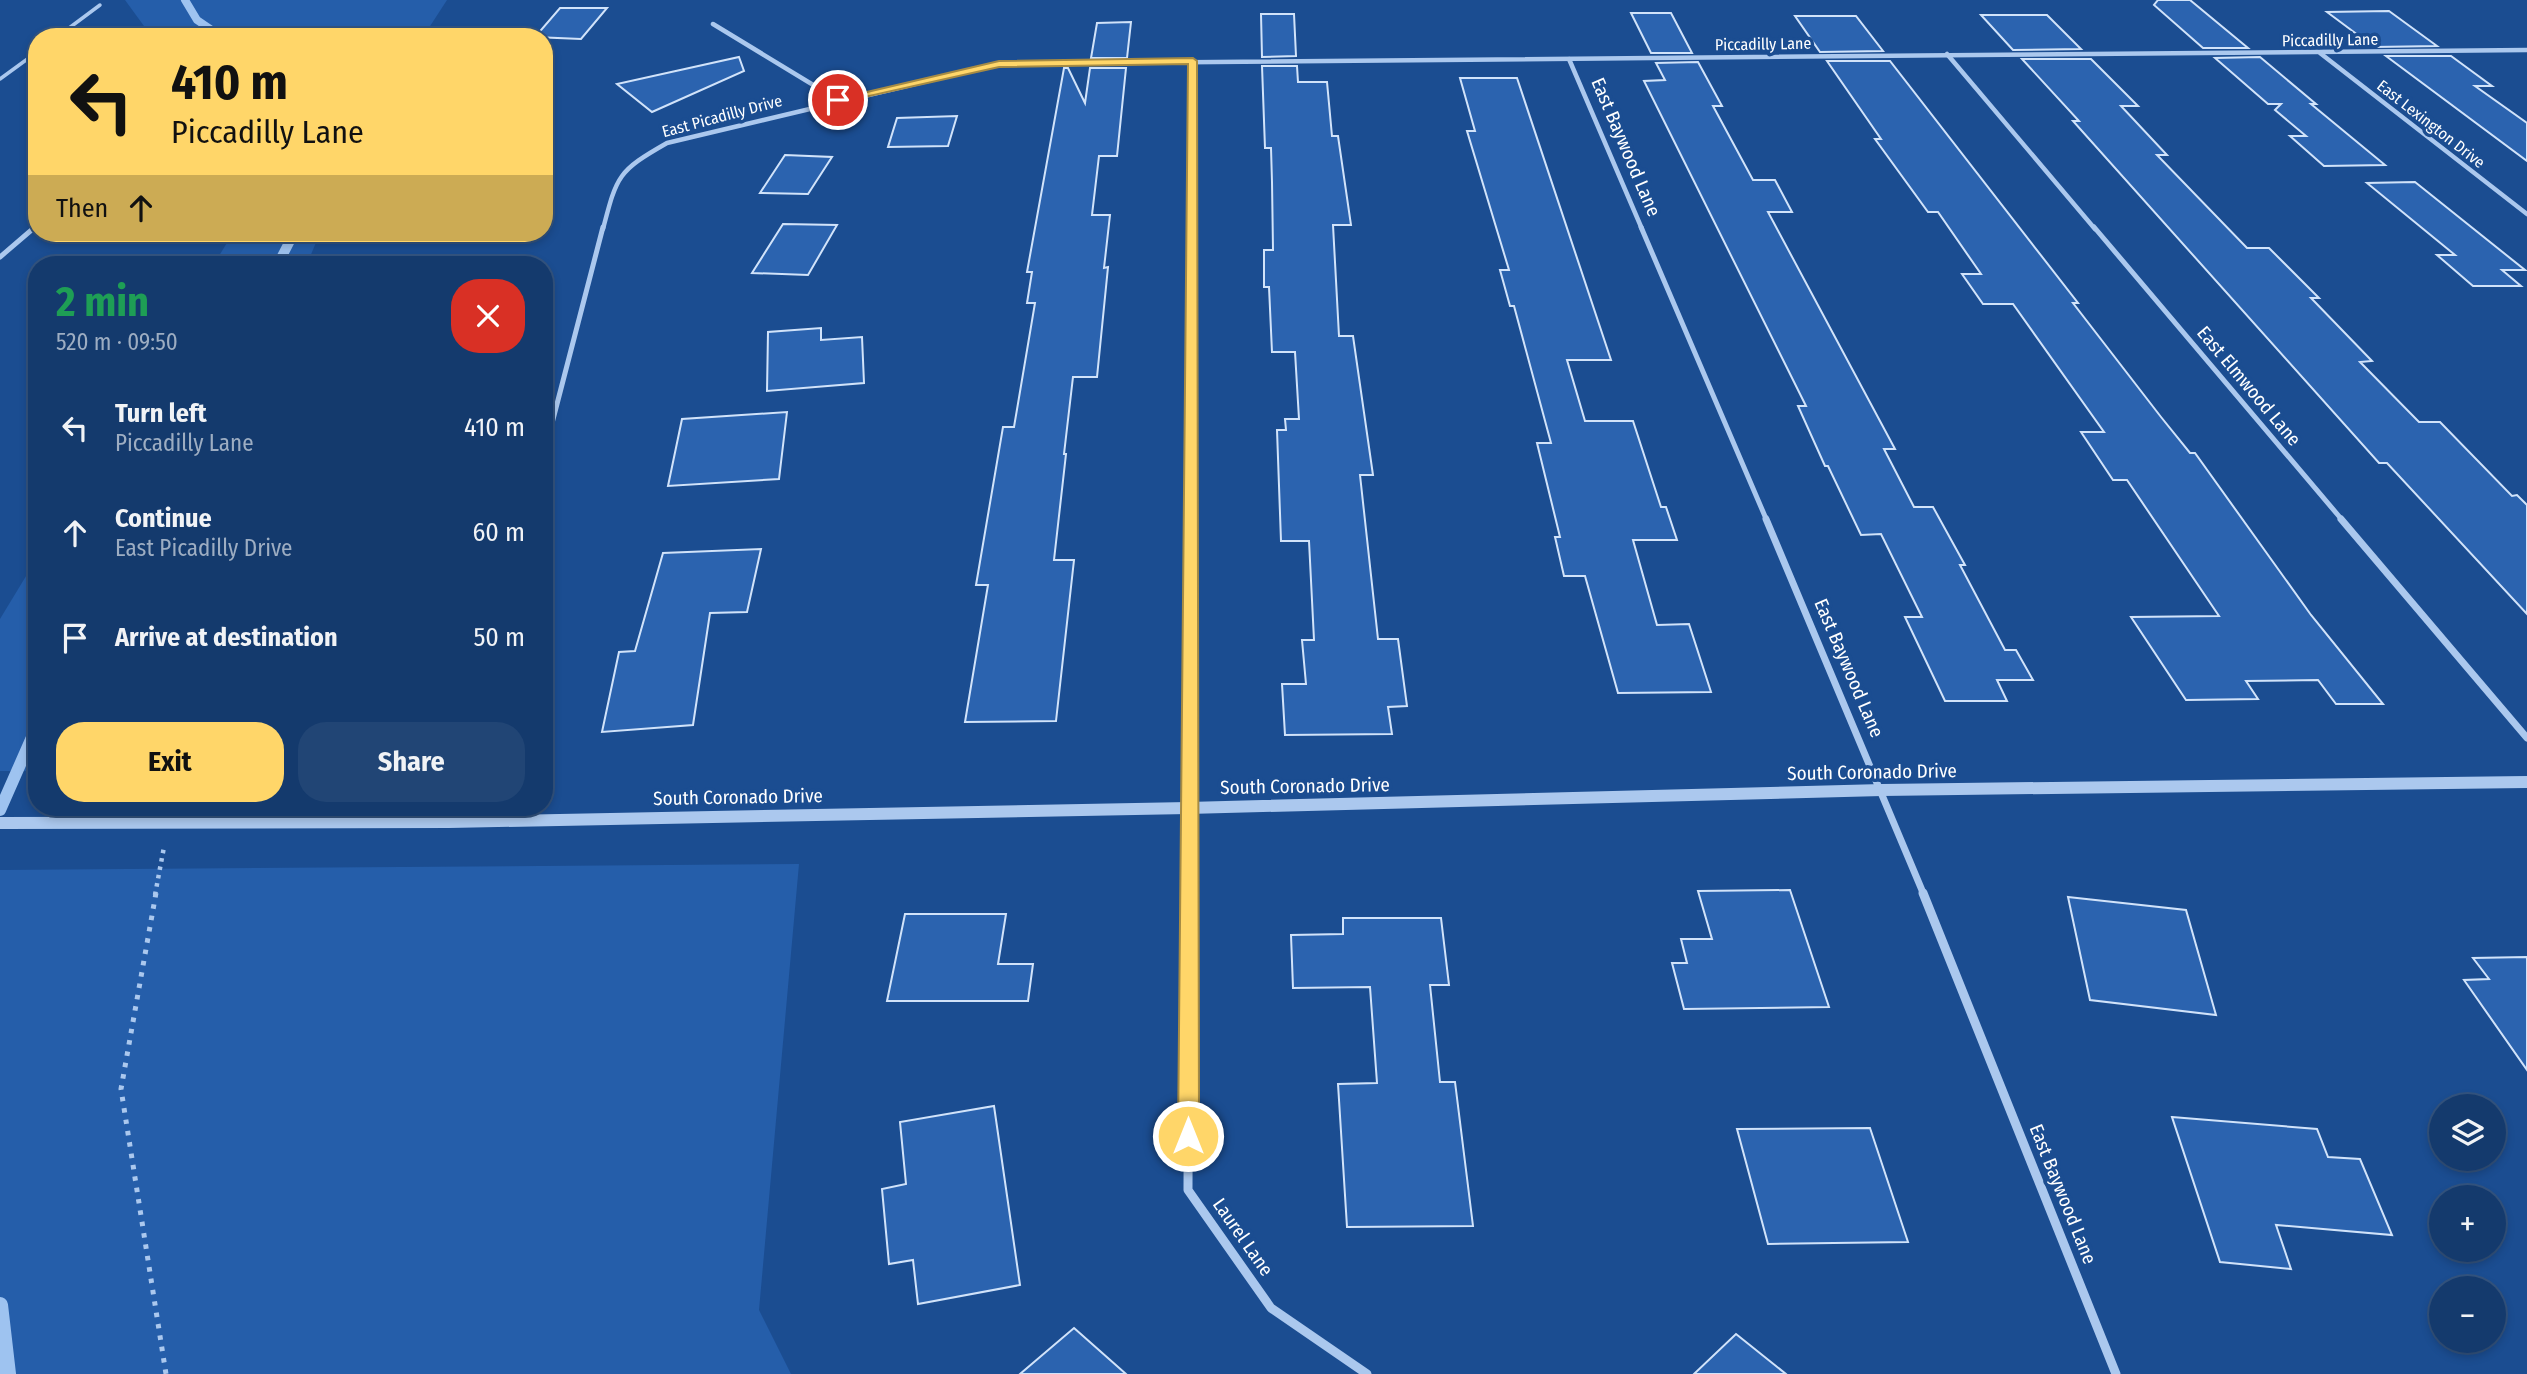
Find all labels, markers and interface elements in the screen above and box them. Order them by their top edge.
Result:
street label: Piccadilly Lane [2282,30,2378,50]
street label: Piccadilly Lane [1715,34,1811,54]
text: 410 m [171,53,288,112]
icon: left [56,56,147,147]
pin [808,70,868,130]
street label: East Baywood Lane [1586,74,1666,220]
street label: East Lexington Drive [2373,76,2489,172]
icon: arrive [819,81,857,119]
street label: East Picadilly Drive [660,91,784,141]
text: Piccadilly Lane [171,113,364,151]
icon: ahead [122,189,160,227]
text: Then [56,193,108,224]
text: 2 min [56,277,149,327]
button: close [451,279,525,353]
street label: East Elmwood Lane [2192,321,2306,451]
text: 520 m · 09:50 [56,328,178,356]
text: Turn left [115,398,207,429]
icon: left [56,409,94,447]
text: 410 m [464,412,525,443]
text: Piccadilly Lane [115,429,254,457]
text: Continue [115,503,212,534]
icon: ahead [56,514,94,552]
text: 60 m [472,517,525,548]
text: East Picadilly Drive [115,534,292,562]
street label: East Baywood Lane [1809,595,1889,741]
icon: arrive [56,619,94,657]
text: Arrive at destination [115,622,338,653]
text: 50 m [473,622,525,653]
button: Exit [56,722,284,802]
button: Share [298,722,525,802]
street label: South Coronado Drive [1787,759,1957,785]
street label: South Coronado Drive [1220,773,1390,799]
street label: South Coronado Drive [653,784,823,810]
map controls [2429,1094,2506,1353]
button: layers [2429,1094,2506,1171]
position arrow [1151,1099,1225,1173]
street label: East Baywood Lane [2024,1121,2102,1267]
button: + [2429,1185,2506,1262]
street label: Laurel Lane [1208,1194,1278,1280]
button: − [2429,1276,2506,1353]

